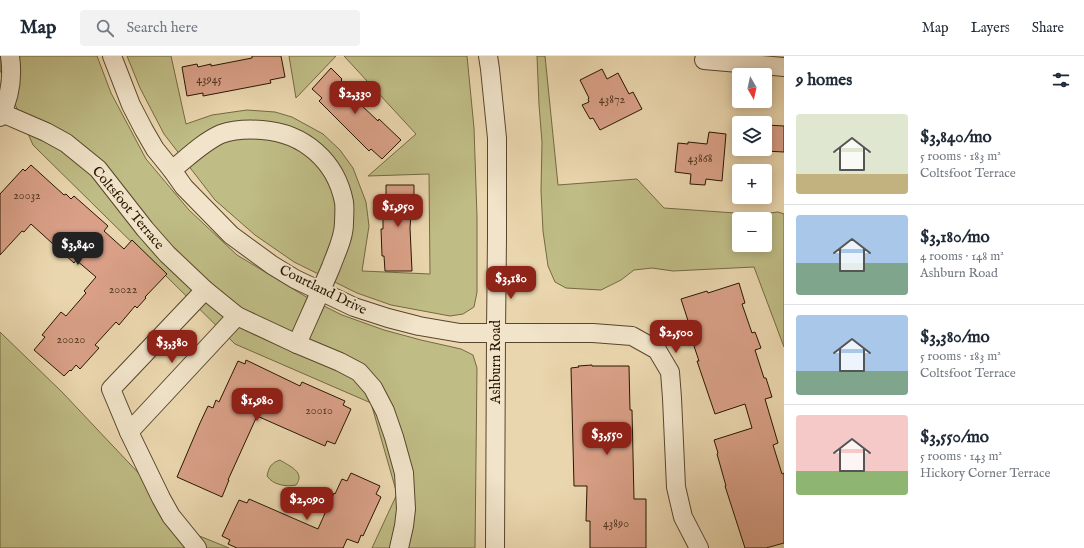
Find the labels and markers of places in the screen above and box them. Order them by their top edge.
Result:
pin: $2,330 [322,81,388,115]
pin: $1,950 [365,194,431,228]
pin: $3,840 [45,232,111,266]
pin: $3,180 [478,266,544,300]
pin: $2,500 [643,320,709,354]
pin: $3,380 [139,330,205,364]
pin: $1,980 [224,388,290,422]
pin: $3,550 [574,422,640,456]
pin: $2,090 [274,487,340,521]

